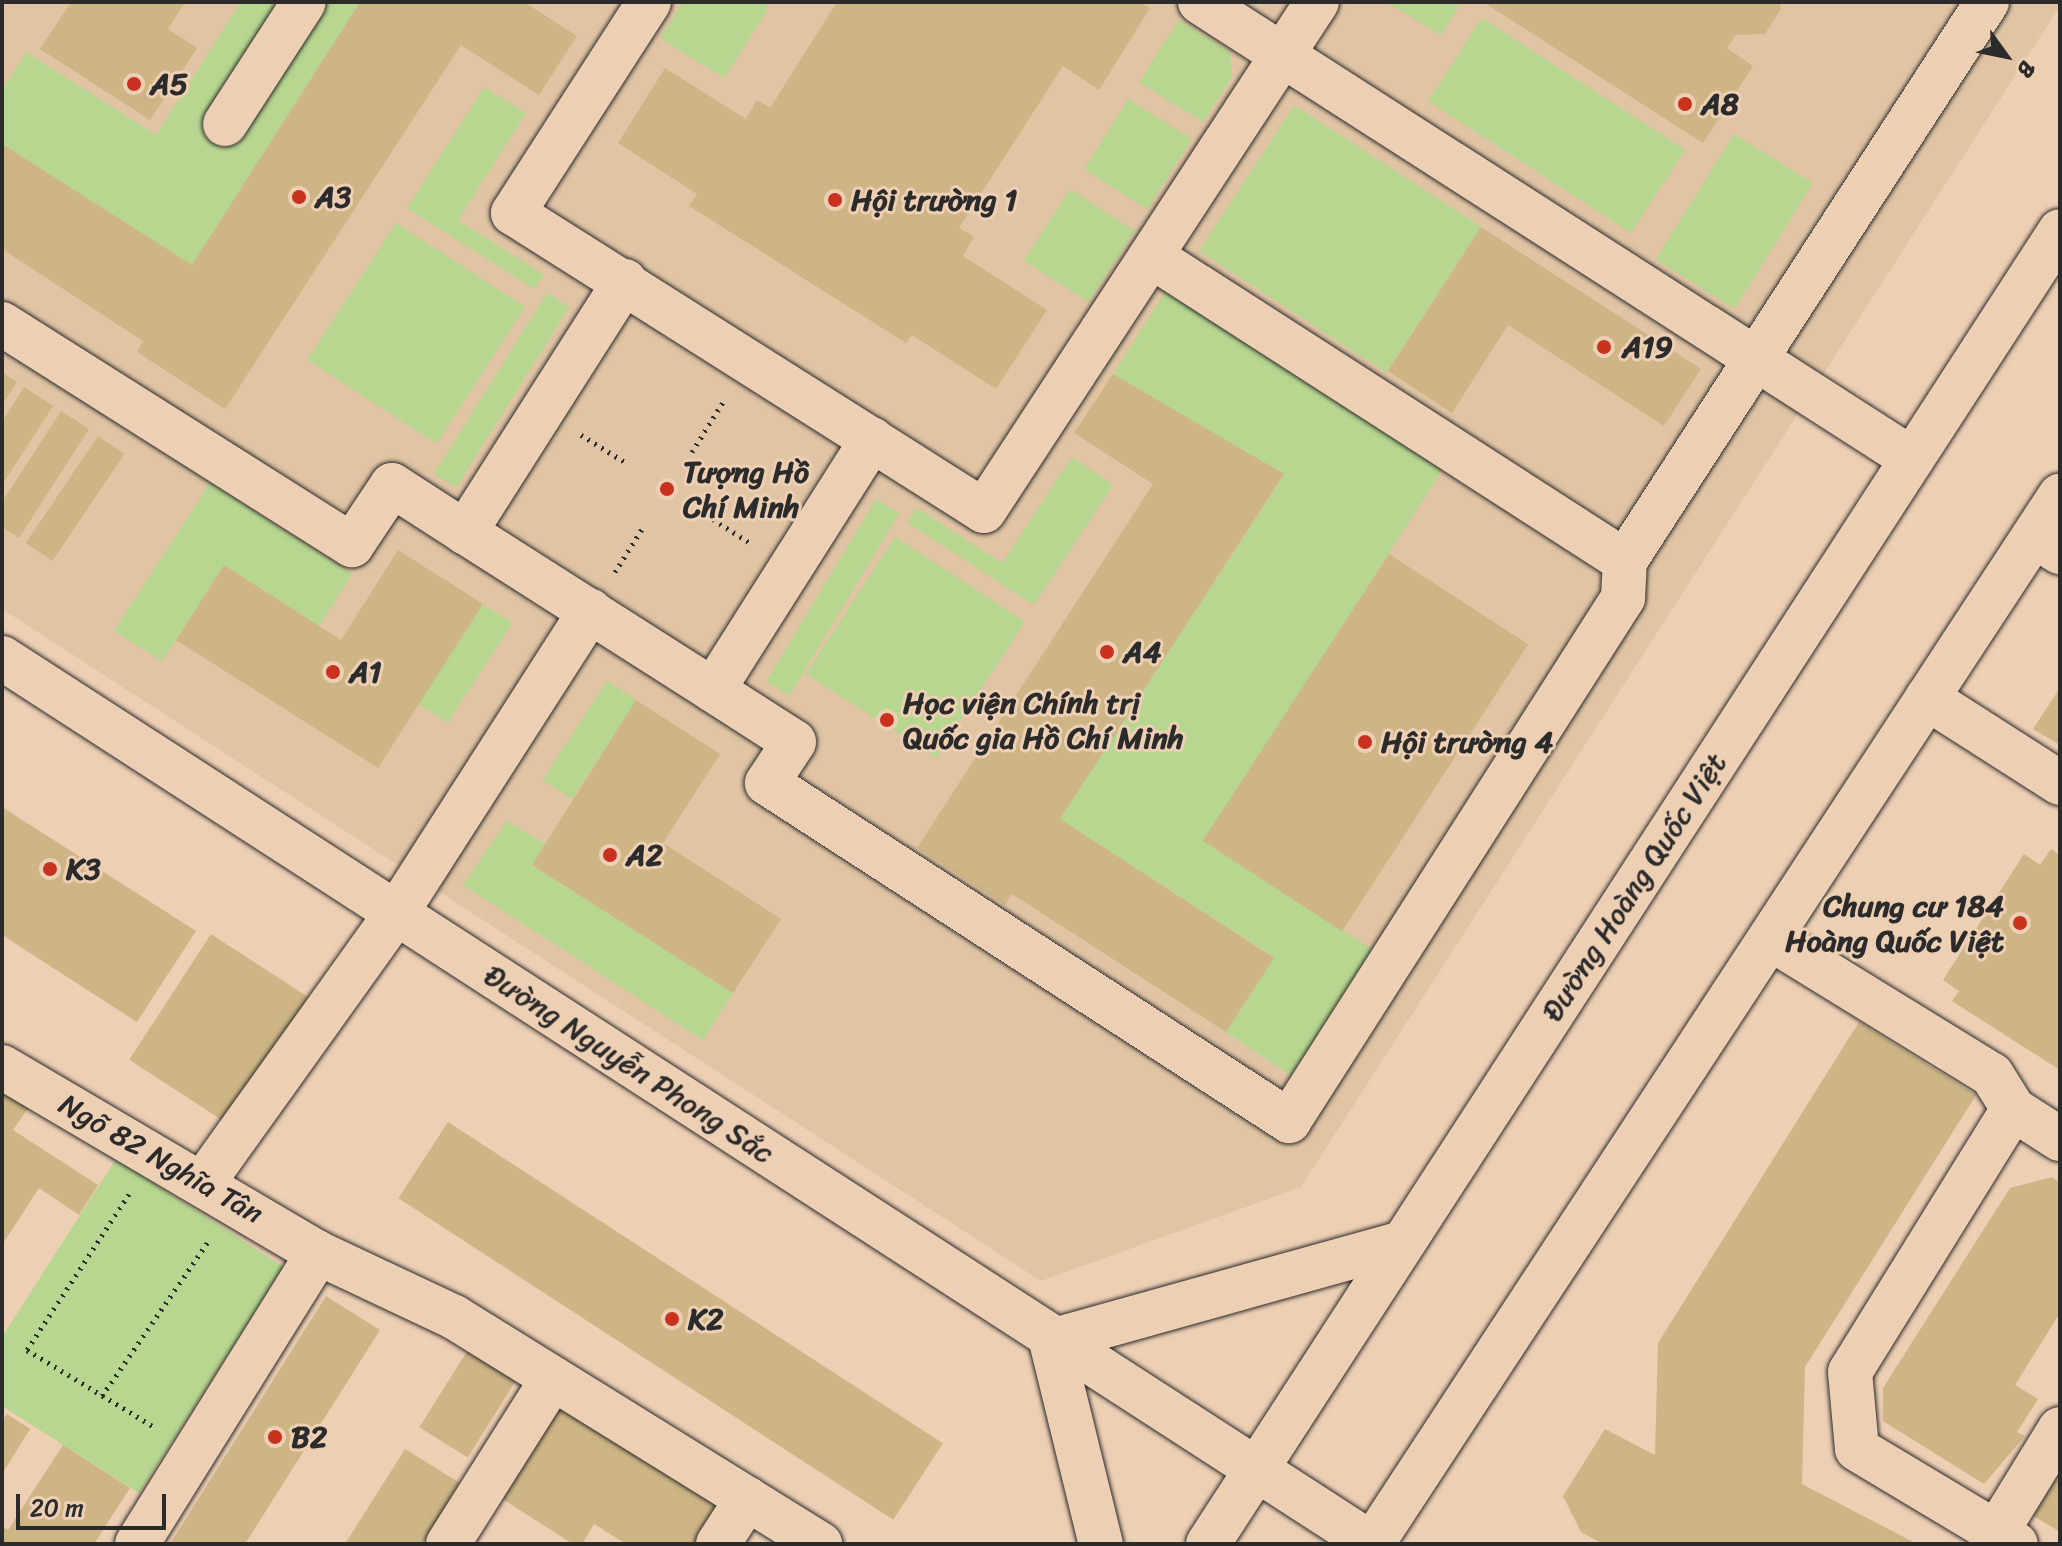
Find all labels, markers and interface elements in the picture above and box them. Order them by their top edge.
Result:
north arrow [1966,16,2046,96]
text: B [2006,53,2047,86]
place label: A5 [150,66,188,102]
marker: A5 [125,75,143,93]
place label: A8 [1701,86,1739,122]
marker: A8 [1676,95,1694,113]
place label: A3 [315,179,351,215]
place label: Hội trường 1 [851,182,1017,218]
marker: A3 [290,188,308,206]
marker: Hội trường 1 [826,191,844,209]
place label: A19 [1622,329,1673,365]
marker: A19 [1593,336,1615,358]
place label: Tượng Hồ Chí Minh [683,454,809,524]
marker: Tượng Hồ Chí Minh [658,480,676,498]
place label: A4 [1123,634,1161,670]
marker: A4 [1098,643,1116,661]
place label: A1 [349,654,382,690]
marker: A1 [324,663,342,681]
place label: Học viện Chính trị Quốc gia Hồ Chí Minh [903,685,1182,756]
marker: Học viện Chính trị Quốc gia Hồ Chí Minh [878,711,896,729]
place label: Hội trường 4 [1381,724,1553,760]
marker: Hội trường 4 [1356,733,1374,751]
street label: Đường Hoàng Quốc Việt [1534,746,1734,1028]
place label: A2 [626,837,663,873]
marker: A2 [601,846,619,864]
place label: K3 [66,851,101,887]
marker: K3 [41,860,59,878]
place label: Chung cư 184 Hoàng Quốc Việt [1785,888,2004,958]
marker: Chung cư 184 Hoàng Quốc Việt [2011,914,2029,932]
street label: Đường Nguyễn Phong Sắc [478,957,780,1171]
street label: Ngõ 82 Nghĩa Tân [52,1086,270,1232]
place label: K2 [688,1301,724,1337]
marker: K2 [663,1310,681,1328]
place label: B2 [291,1419,327,1455]
marker: B2 [266,1428,284,1446]
scale bar [20,1478,170,1528]
text: 20 m [30,1487,84,1529]

